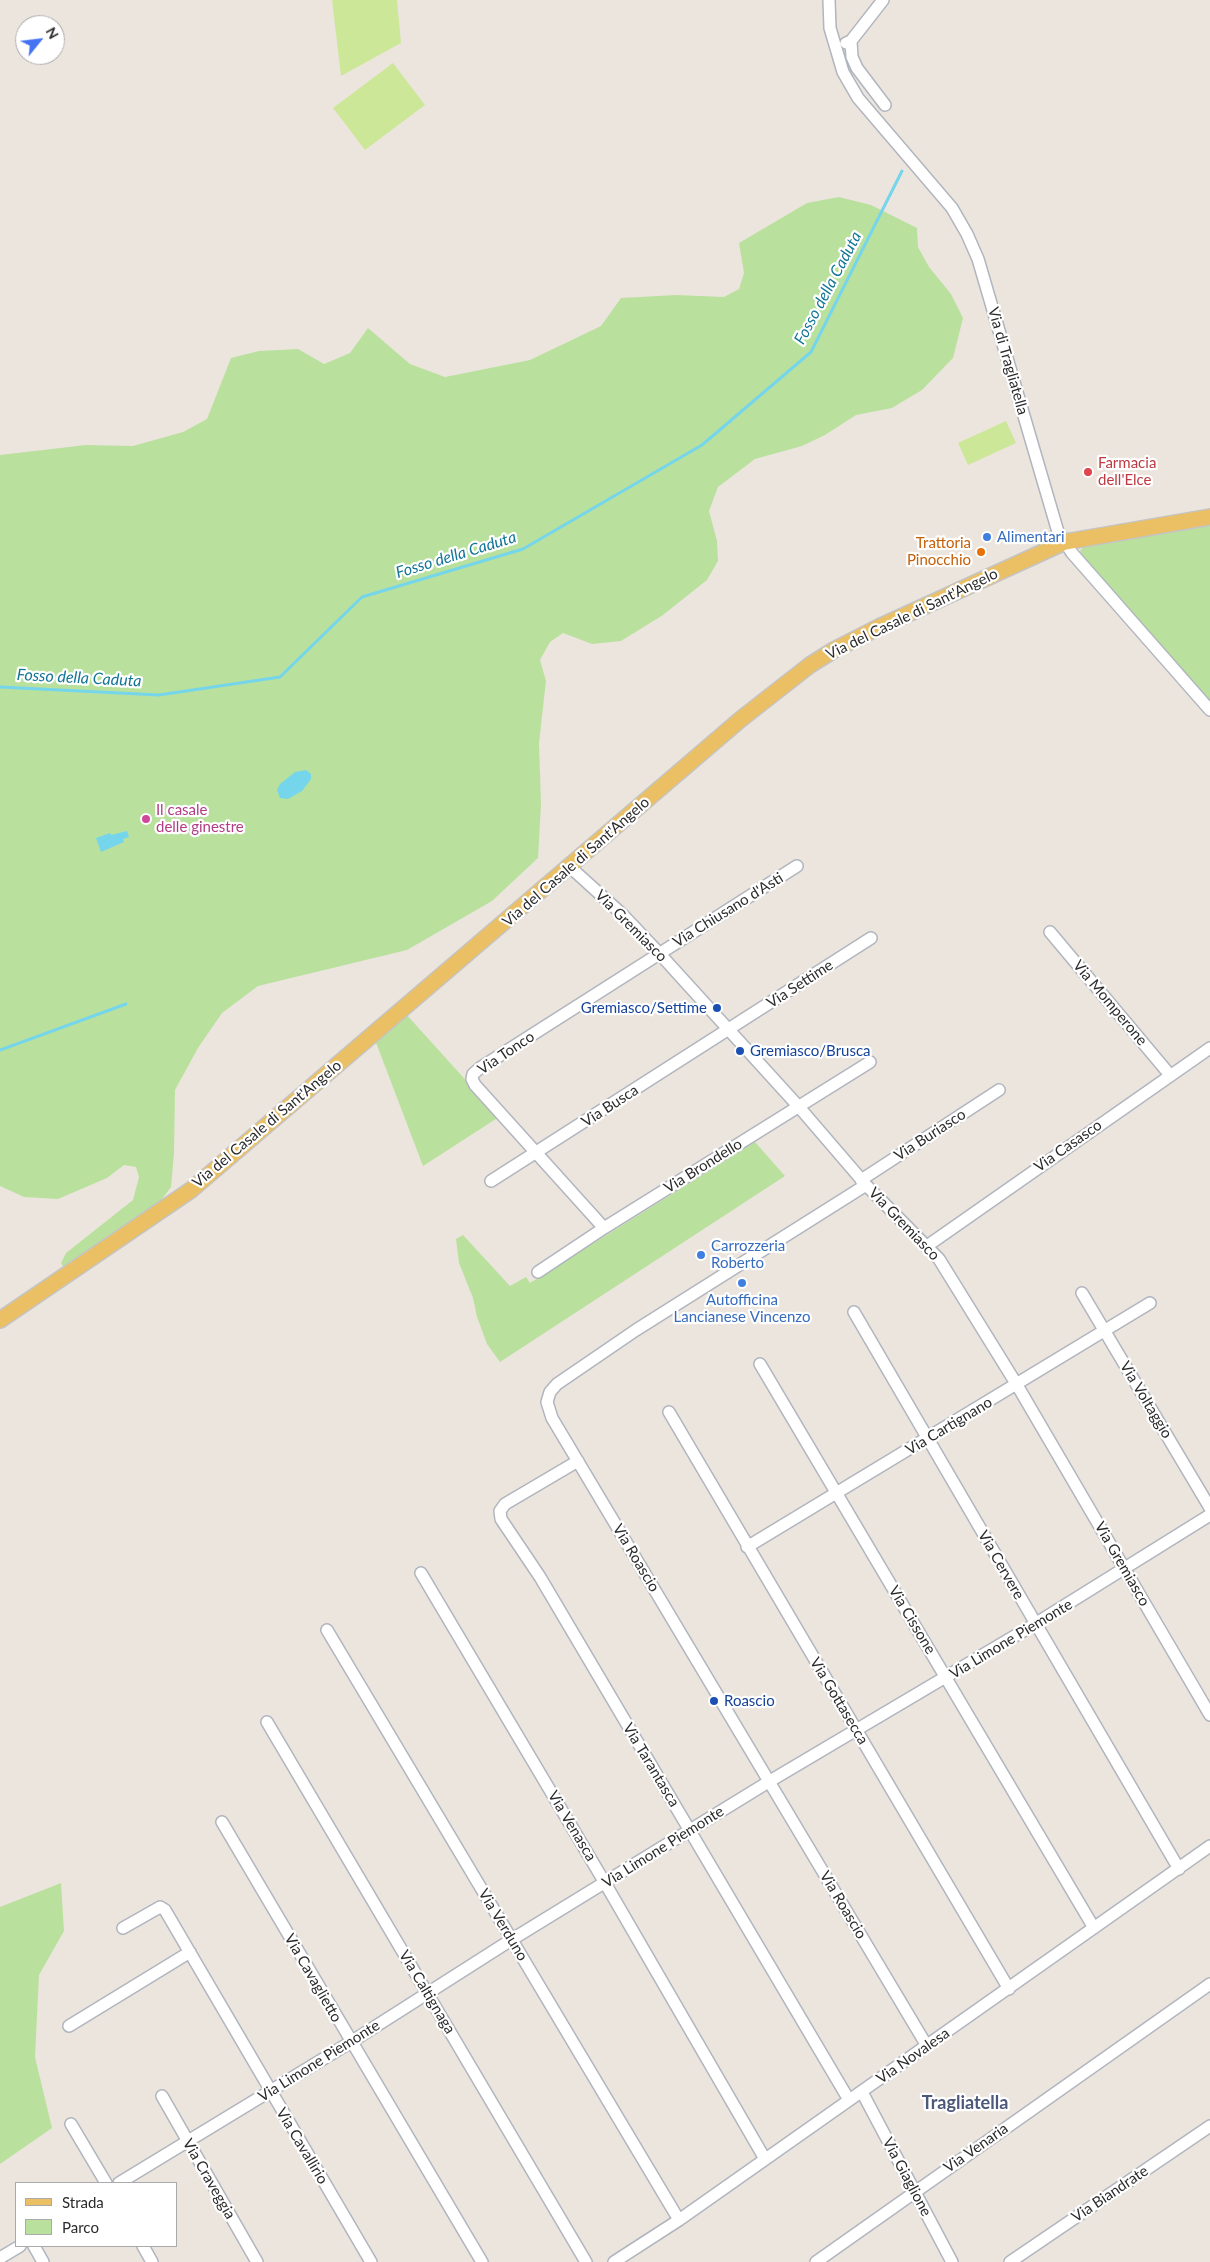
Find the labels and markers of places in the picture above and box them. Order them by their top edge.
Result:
place label: Farmacia dell'Elce [1098,454,1156,489]
marker: Farmacia dell'Elce [1082,466,1094,478]
place label: Alimentari [997,528,1065,546]
marker: Alimentari [981,531,993,543]
place label: Trattoria Pinocchio [907,534,971,569]
marker: Trattoria Pinocchio [975,546,987,558]
place label: Il casale delle ginestre [156,801,244,836]
marker: Il casale delle ginestre [140,813,152,825]
place label: Gremiasco/Settime [581,999,707,1017]
marker: Gremiasco/Settime [711,1002,723,1014]
place label: Gremiasco/Brusca [750,1042,871,1060]
marker: Gremiasco/Brusca [734,1045,746,1057]
place label: Carrozzeria Roberto [711,1237,785,1272]
marker: Carrozzeria Roberto [695,1249,707,1261]
marker: Autofficina Lancianese Vincenzo [736,1277,748,1289]
place label: Autofficina Lancianese Vincenzo [674,1291,810,1326]
place label: Roascio [724,1692,775,1710]
marker: Roascio [708,1695,720,1707]

